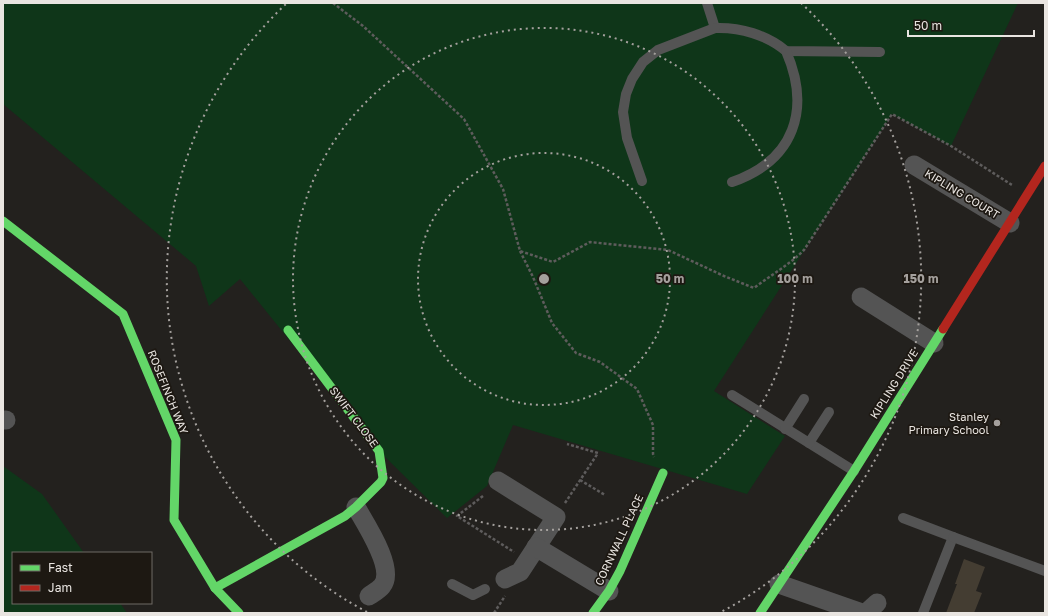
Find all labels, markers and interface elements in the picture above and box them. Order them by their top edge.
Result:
scale bar [908,12,1034,38]
text: 50 m [914,18,942,33]
street label: KIPLING COURT [923,166,1002,221]
text: 50 m [656,271,684,286]
text: 100 m [777,271,813,286]
text: 150 m [904,271,938,286]
centre of rings [537,272,551,286]
street label: KIPLING DRIVE [867,346,920,421]
street label: ROSEFINCH WAY [146,348,191,436]
street label: SWIFT CLOSE [327,384,382,450]
place label: Stanley Primary School [909,410,989,436]
marker: Stanley Primary School [992,418,1002,428]
street label: CORNWALL PLACE [592,492,646,587]
legend [12,552,152,604]
text: Fast [48,560,73,575]
text: Jam [48,580,72,595]

